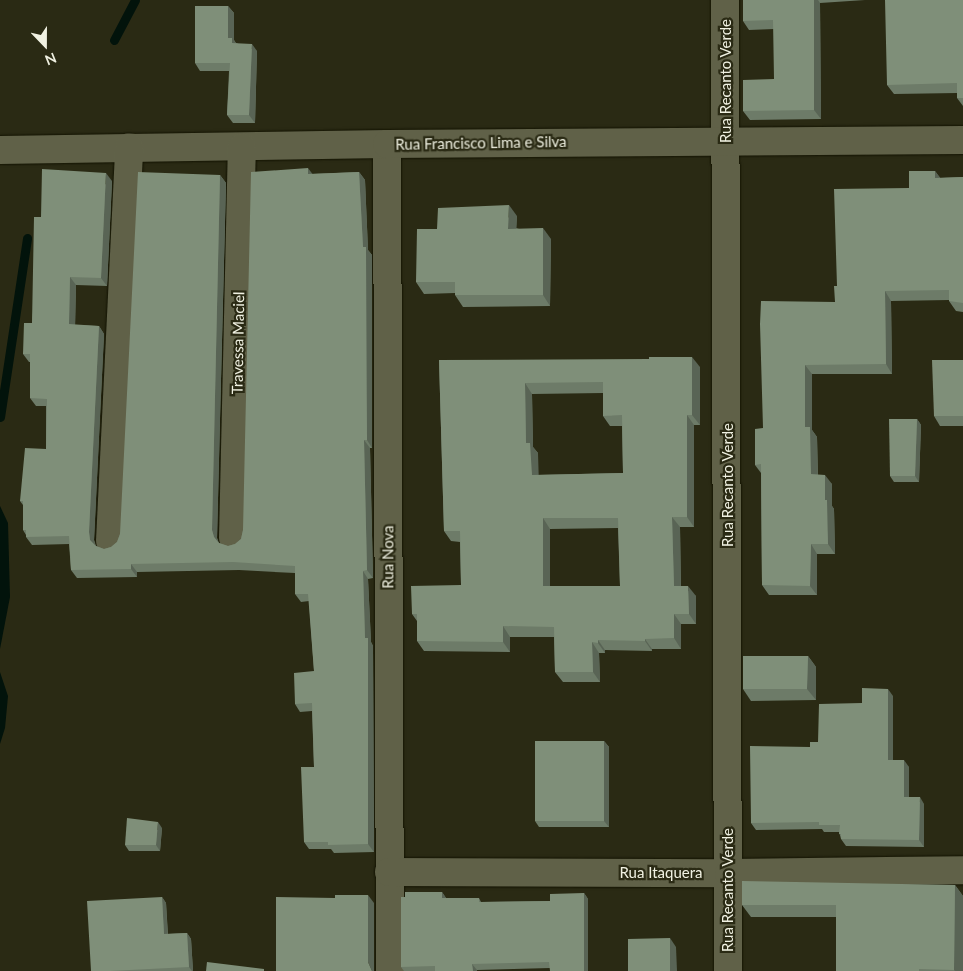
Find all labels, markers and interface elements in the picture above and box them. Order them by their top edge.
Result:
street label: Rua Recanto Verde [717,19,735,143]
north arrow [20,20,70,70]
text: N [43,49,59,69]
street label: Rua Francisco Lima e Silva [395,133,567,153]
street label: Travessa Maciel [228,291,248,395]
street label: Rua Recanto Verde [719,423,737,547]
street label: Rua Nova [379,525,397,589]
street label: Rua Recanto Verde [719,828,737,952]
street label: Rua Itaquera [619,864,703,882]

